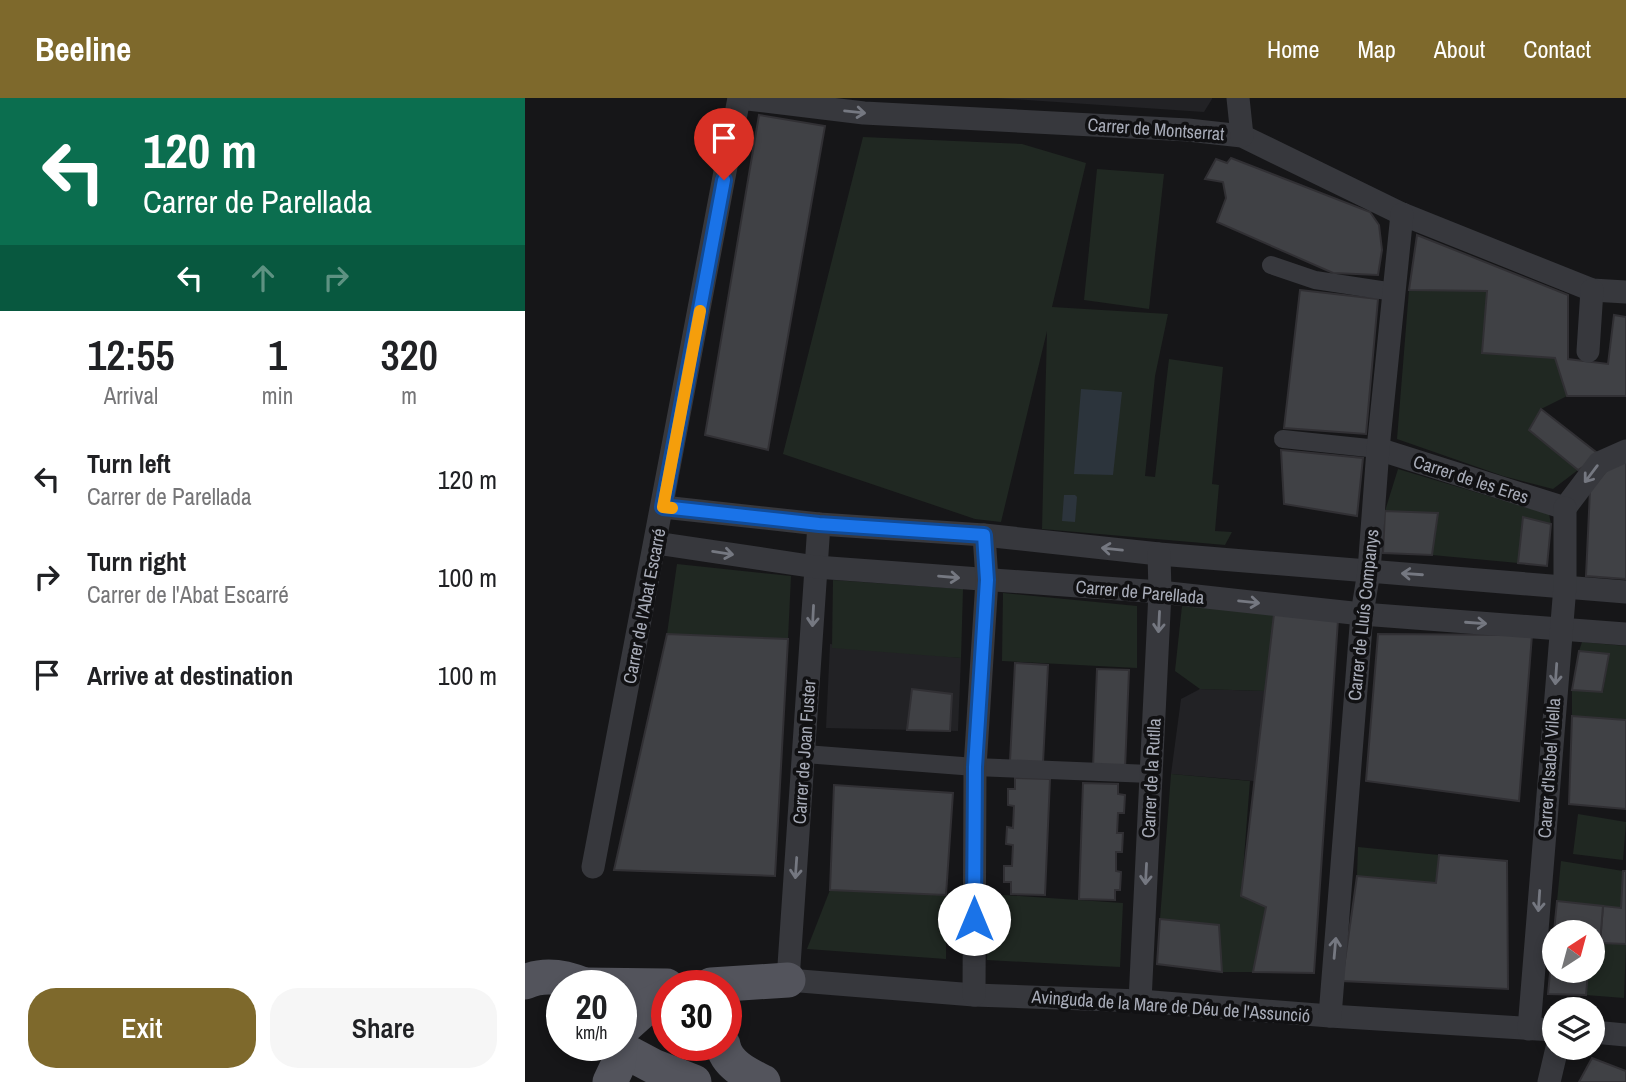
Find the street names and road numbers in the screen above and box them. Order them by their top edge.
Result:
street label: Carrer de Montserrat [1087,112,1225,146]
street label: Carrer de les Eres [1410,449,1532,509]
street label: Carrer de l'Abat Escarré [617,526,671,686]
street label: Carrer de Lluís Companys [1342,528,1384,702]
street label: Carrer de Parellada [1075,574,1205,610]
street label: Carrer de Joan Fuster [786,679,822,825]
street label: Carrer d'Isabel Vilella [1532,697,1566,839]
street label: Carrer de la Rutlla [1135,718,1167,838]
street label: Avinguda de la Mare de Déu de l'Assunció [1030,984,1311,1028]

